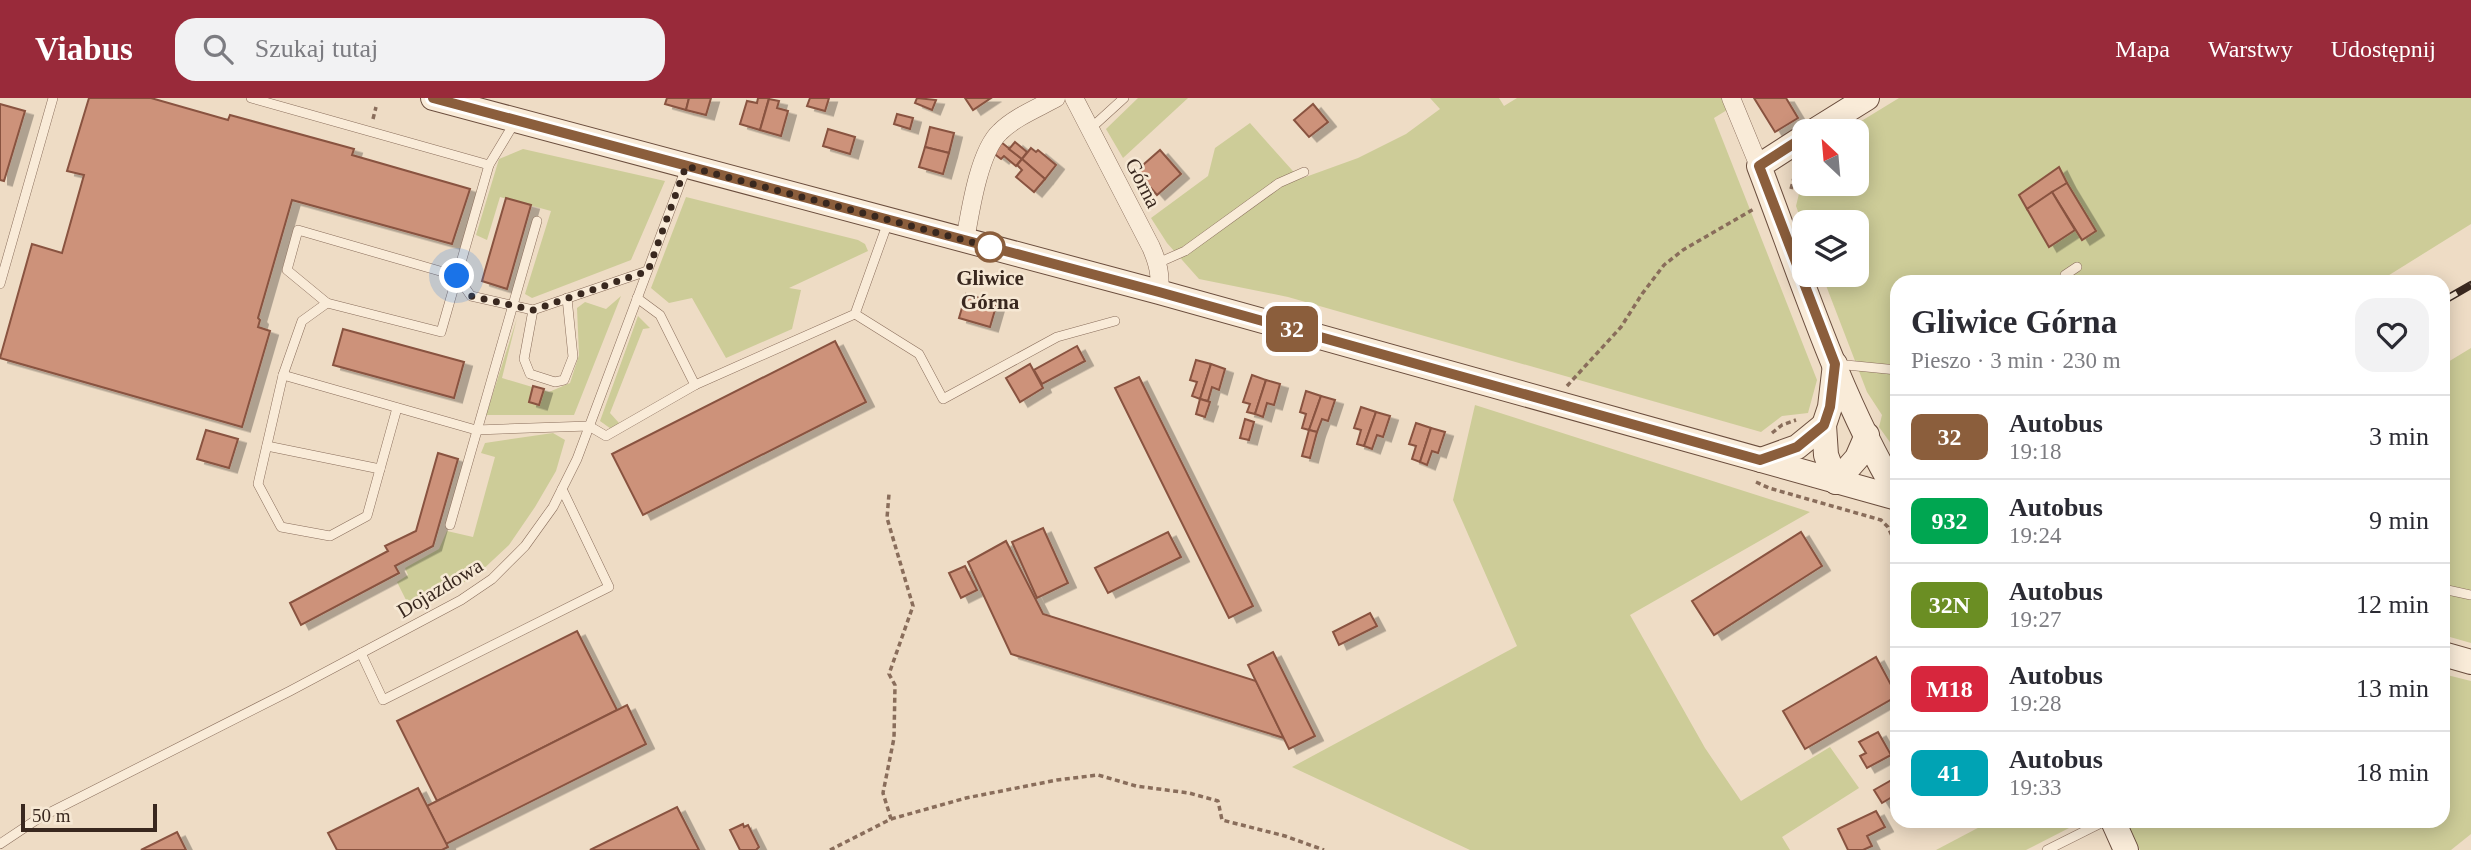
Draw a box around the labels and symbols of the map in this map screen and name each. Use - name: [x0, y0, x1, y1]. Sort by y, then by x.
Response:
- north arrow: [1792, 119, 1869, 196]
- street label: Górna: [1120, 154, 1166, 212]
- marker: Gliwice Górna: [975, 232, 1005, 262]
- your location: [439, 258, 474, 293]
- place label: Gliwice Górna: [956, 266, 1024, 314]
- line badge: 32: [1260, 306, 1324, 352]
- street label: Dojazdowa: [393, 553, 488, 623]
- scale bar: [21, 801, 158, 833]

